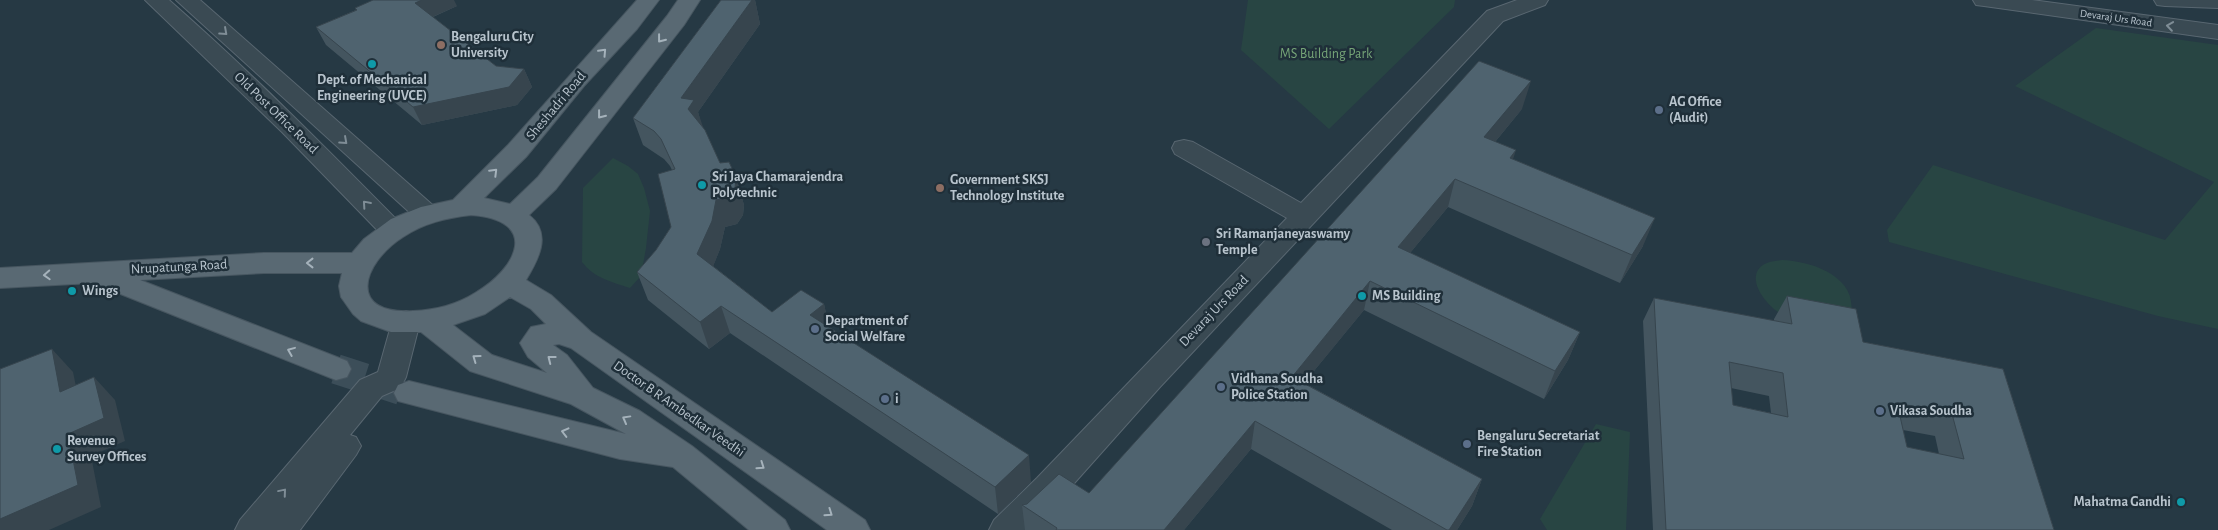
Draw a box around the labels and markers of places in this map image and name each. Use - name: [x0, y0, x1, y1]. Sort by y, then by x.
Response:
- place label: Bengaluru City University: [451, 30, 534, 60]
- marker: Bengaluru City University: [435, 39, 447, 51]
- marker: Dept. of Mechanical Engineering (UVCE): [366, 58, 378, 70]
- place label: Dept. of Mechanical Engineering (UVCE): [317, 73, 427, 103]
- place label: AG Office (Audit): [1669, 95, 1722, 125]
- marker: AG Office (Audit): [1653, 104, 1665, 116]
- place label: Sri Jaya Chamarajendra Polytechnic: [712, 170, 843, 200]
- place label: Government SKSJ Technology Institute: [950, 173, 1065, 203]
- marker: Sri Jaya Chamarajendra Polytechnic: [696, 179, 708, 191]
- marker: Government SKSJ Technology Institute: [934, 182, 946, 194]
- place label: Sri Ramanjaneyaswamy Temple: [1216, 227, 1351, 257]
- marker: Sri Ramanjaneyaswamy Temple: [1200, 236, 1212, 248]
- place label: Wings: [82, 284, 118, 298]
- marker: Wings: [66, 285, 78, 297]
- place label: MS Building: [1372, 289, 1441, 303]
- marker: MS Building: [1356, 290, 1368, 302]
- place label: Department of Social Welfare: [825, 314, 909, 344]
- marker: Department of Social Welfare: [809, 323, 821, 335]
- place label: Vidhana Soudha Police Station: [1231, 372, 1323, 402]
- marker: Vidhana Soudha Police Station: [1215, 381, 1227, 393]
- place label: i: [895, 392, 899, 406]
- marker: i: [879, 393, 891, 405]
- place label: Vikasa Soudha: [1890, 404, 1972, 418]
- marker: Vikasa Soudha: [1874, 405, 1886, 417]
- place label: Bengaluru Secretariat Fire Station: [1477, 429, 1600, 459]
- place label: Revenue Survey Offices: [67, 434, 147, 464]
- marker: Bengaluru Secretariat Fire Station: [1461, 438, 1473, 450]
- marker: Revenue Survey Offices: [51, 443, 63, 455]
- place label: Mahatma Gandhi: [2073, 495, 2171, 509]
- marker: Mahatma Gandhi: [2175, 496, 2187, 508]

